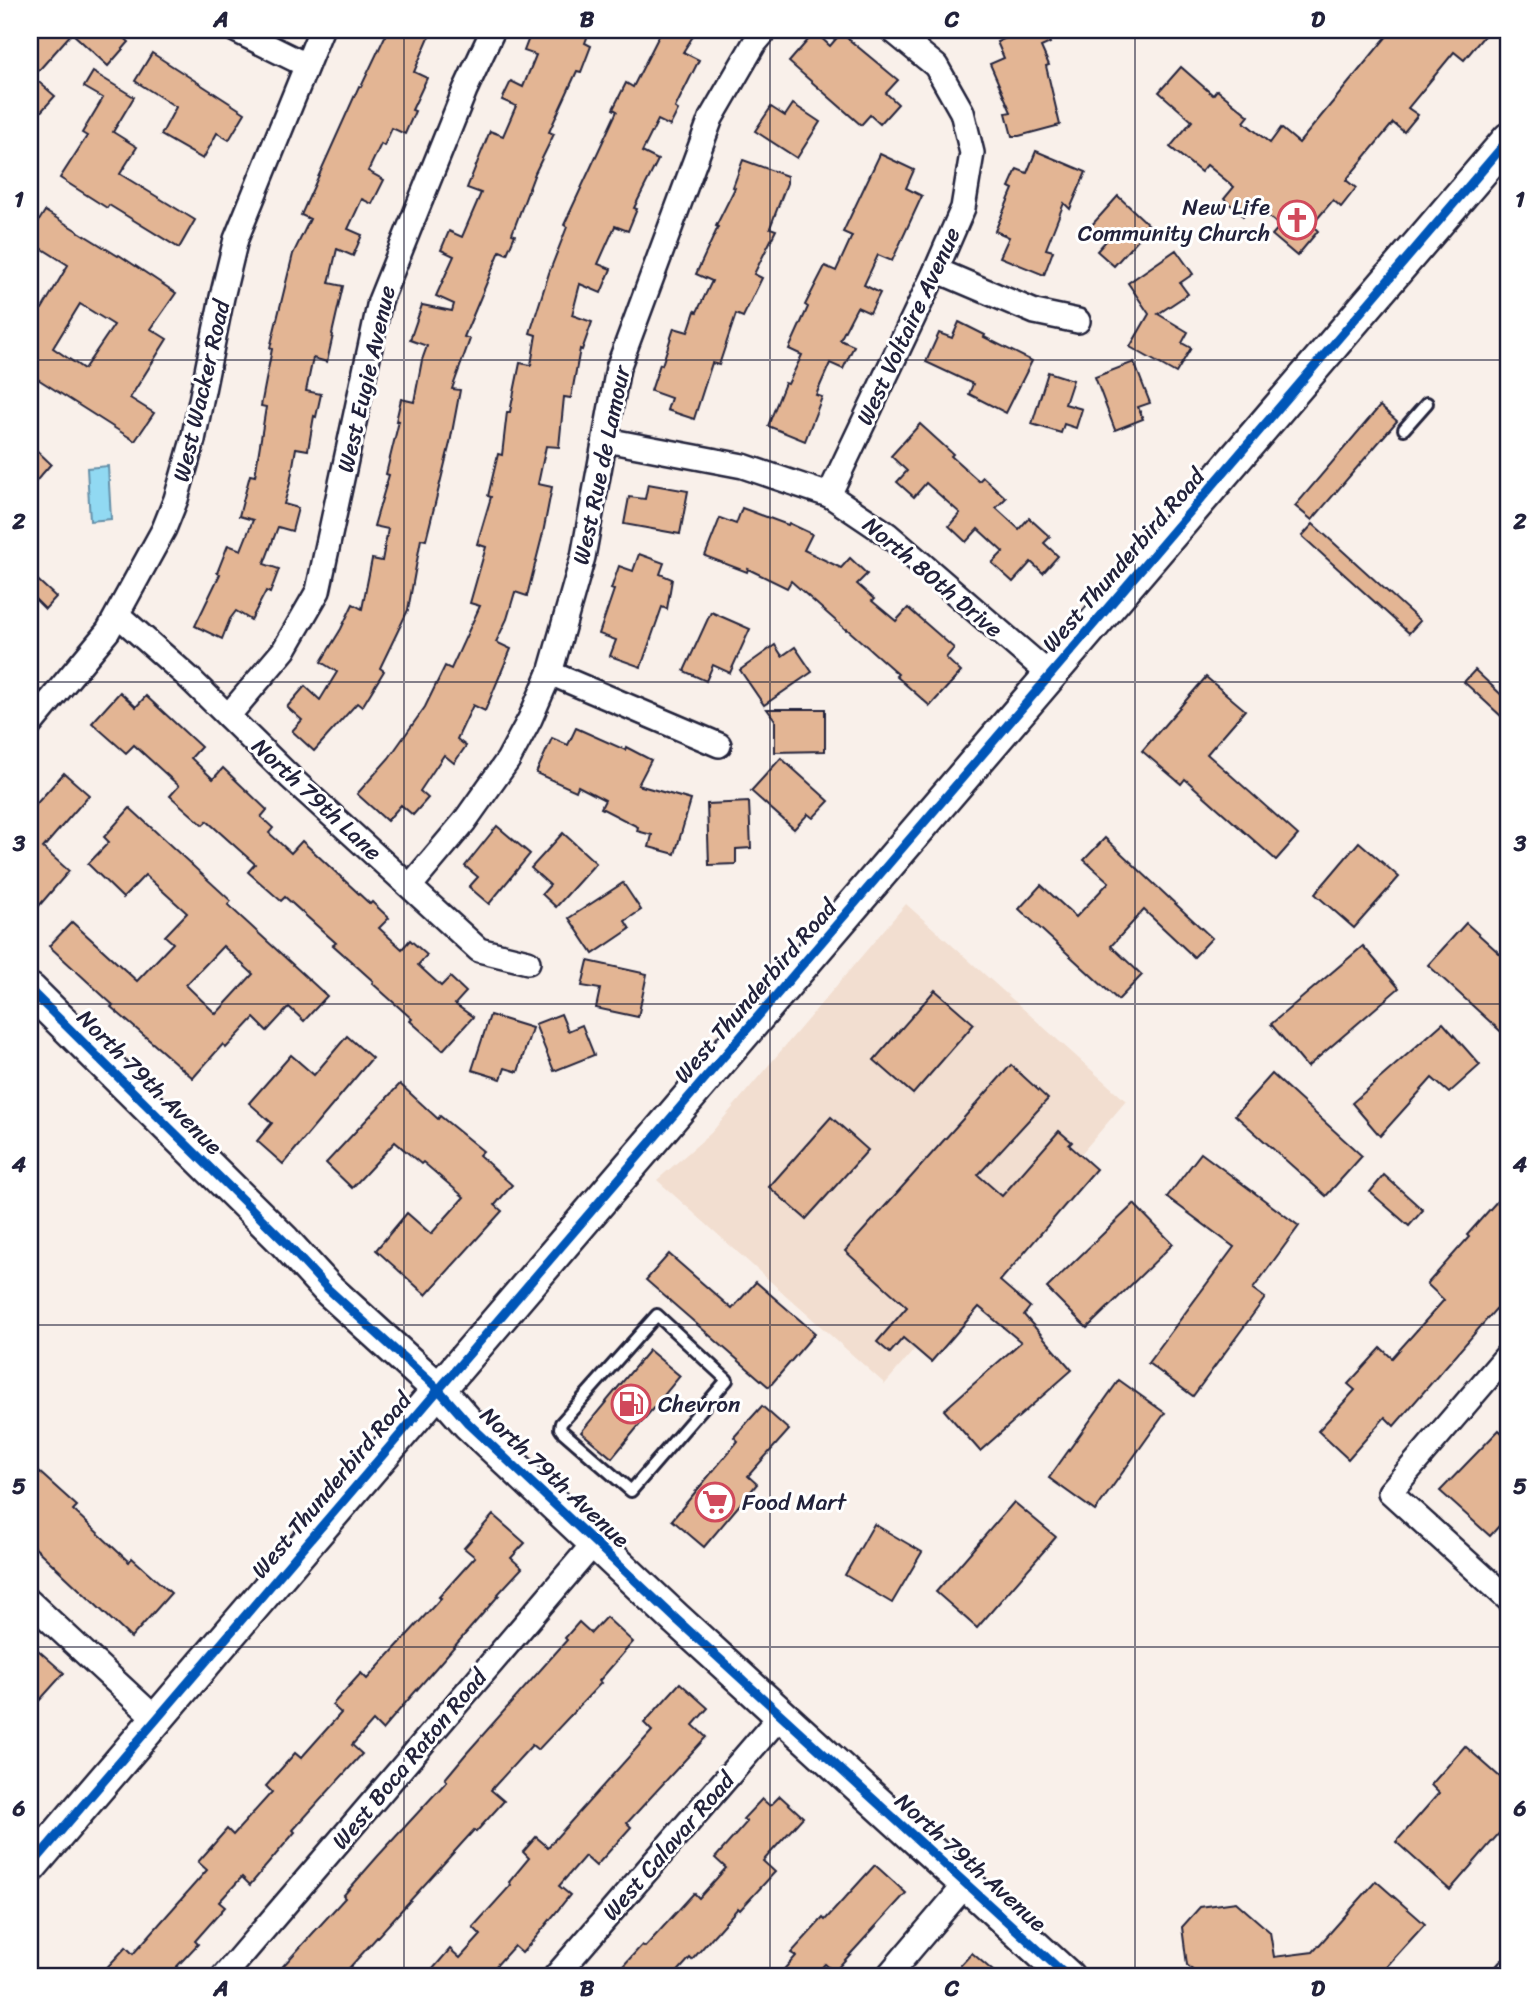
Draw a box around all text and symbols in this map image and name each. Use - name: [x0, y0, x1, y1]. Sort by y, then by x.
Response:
- text: A: [212, 0, 229, 40]
- text: B: [580, 0, 595, 40]
- text: C: [944, 0, 960, 40]
- text: D: [1311, 0, 1326, 40]
- text: 1: [14, 179, 24, 220]
- text: 1: [1515, 179, 1525, 220]
- place label: New Life Community Church: [1078, 187, 1270, 254]
- church icon: New Life Community Church: [1276, 199, 1318, 241]
- street label: West Voltaire Avenue: [845, 220, 972, 432]
- street label: West Eugie Avenue: [325, 281, 408, 477]
- street label: West Wacker Road: [161, 294, 243, 486]
- street label: West Rue de Lamour: [560, 360, 643, 568]
- street label: West Thunderbird Road: [1031, 457, 1217, 662]
- text: 2: [11, 501, 26, 542]
- text: 2: [1512, 501, 1527, 542]
- street label: North 80th Drive: [853, 506, 1013, 649]
- street label: North 79th Lane: [242, 727, 392, 871]
- text: 3: [12, 823, 26, 864]
- text: 3: [1513, 823, 1527, 864]
- street label: West Thunderbird Road: [663, 888, 849, 1093]
- street label: North 79th Avenue: [67, 999, 233, 1165]
- text: 4: [11, 1144, 27, 1185]
- text: 4: [1512, 1144, 1528, 1185]
- street label: West Thunderbird Road: [241, 1381, 423, 1588]
- fuel station icon: Chevron: [610, 1383, 652, 1425]
- place label: Chevron: [658, 1384, 740, 1425]
- street label: North 79th Avenue: [470, 1396, 640, 1558]
- text: 5: [12, 1466, 26, 1507]
- text: 5: [1513, 1466, 1527, 1507]
- supermarket icon: Food Mart: [694, 1481, 736, 1523]
- place label: Food Mart: [742, 1482, 848, 1523]
- street label: West Boca Raton Road: [321, 1658, 499, 1859]
- street label: West Calavar Road: [592, 1761, 746, 1930]
- street label: North 79th Avenue: [885, 1782, 1056, 1942]
- text: 6: [11, 1788, 26, 1829]
- text: 6: [1512, 1788, 1527, 1829]
- text: A: [212, 1968, 229, 2007]
- text: B: [580, 1968, 595, 2007]
- text: C: [944, 1968, 960, 2007]
- text: D: [1311, 1968, 1326, 2007]

